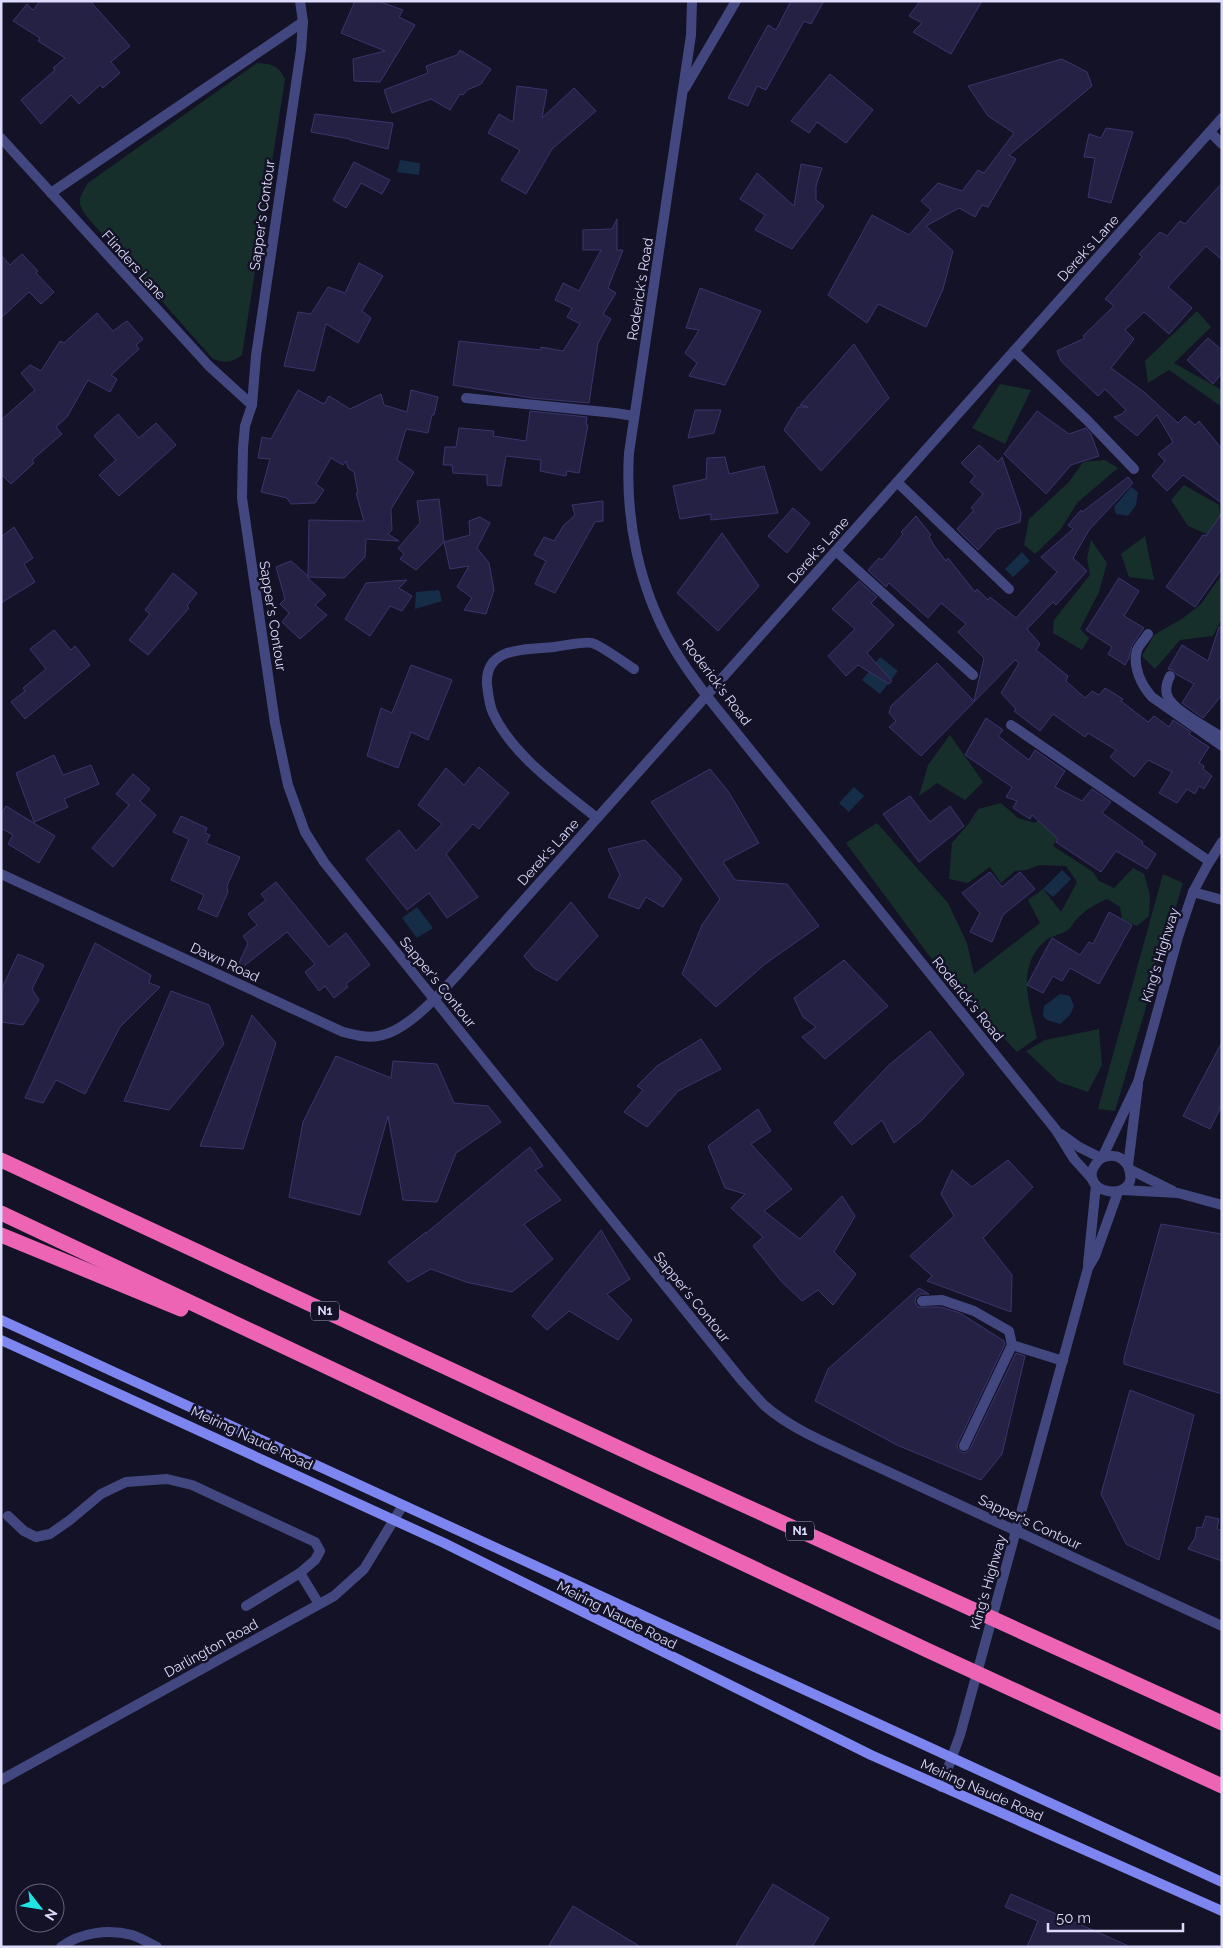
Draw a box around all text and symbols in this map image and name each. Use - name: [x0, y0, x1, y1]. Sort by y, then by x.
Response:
- street label: Sapper's Contour: [246, 159, 278, 271]
- street label: Derek's Lane: [1054, 212, 1122, 284]
- street label: Flinders Lane: [99, 227, 169, 303]
- street label: Roderick's Road: [624, 236, 656, 342]
- street label: Derek's Lane: [784, 514, 852, 586]
- street label: Sapper's Contour: [256, 560, 290, 672]
- street label: Roderick's Road: [679, 636, 755, 728]
- street label: Derek's Lane: [514, 816, 582, 888]
- street label: King's Highway: [1138, 905, 1182, 1004]
- street label: Sapper's Contour: [397, 934, 479, 1030]
- street label: Dawn Road: [188, 939, 262, 985]
- street label: Roderick's Road: [929, 954, 1007, 1044]
- street label: Sapper's Contour: [651, 1249, 733, 1345]
- road number: N1: [311, 1302, 339, 1320]
- street label: Meiring Naude Road: [189, 1403, 315, 1473]
- street label: Sapper's Contour: [976, 1491, 1084, 1553]
- road number: N1: [786, 1522, 814, 1540]
- street label: King's Highway: [967, 1532, 1009, 1631]
- street label: Meiring Naude Road: [554, 1578, 680, 1652]
- street label: Darlington Road: [161, 1616, 261, 1680]
- street label: Meiring Naude Road: [918, 1756, 1046, 1824]
- north arrow: [15, 1883, 65, 1933]
- scale bar: [1048, 1900, 1183, 1932]
- text: N: [42, 1906, 61, 1923]
- text: 50 m: [1056, 1909, 1091, 1927]

